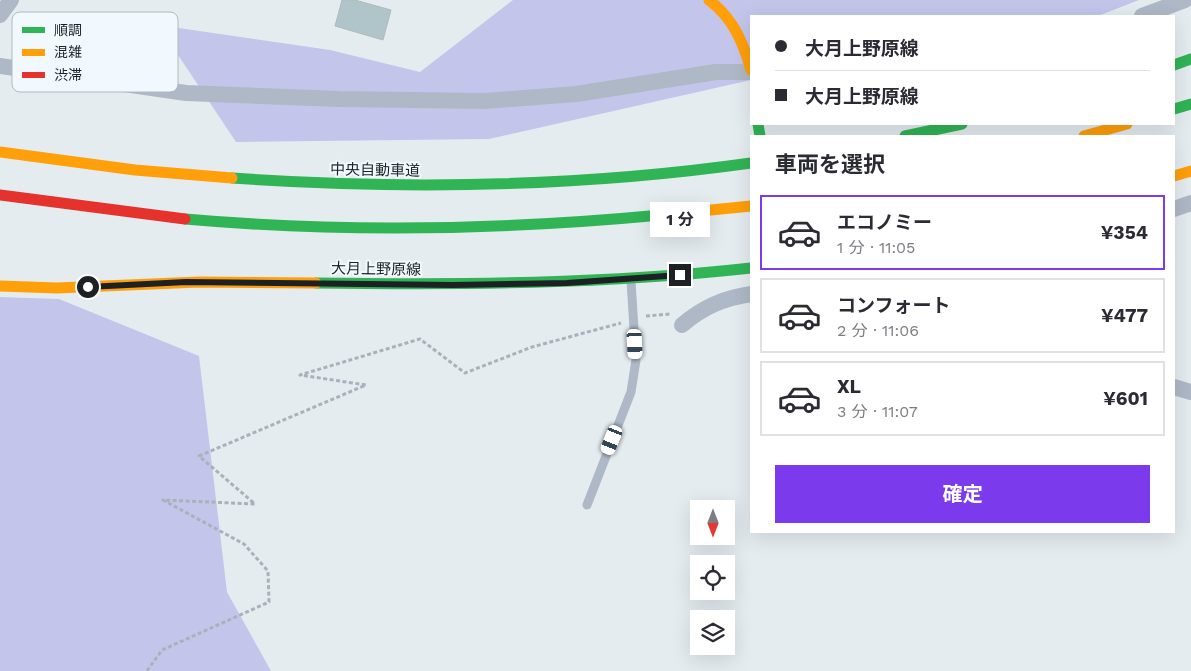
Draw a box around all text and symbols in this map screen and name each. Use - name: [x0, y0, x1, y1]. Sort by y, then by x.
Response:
- legend: [12, 12, 178, 92]
- text: 順調: [54, 22, 82, 38]
- text: 大月上野原線: [805, 37, 919, 60]
- text: 混雑: [54, 44, 82, 60]
- text: 渋滞: [54, 67, 82, 83]
- text: 大月上野原線: [805, 85, 919, 108]
- text: 車両を選択: [775, 152, 885, 177]
- street label: 中央自動車道: [330, 160, 420, 180]
- callout: 1 分: [650, 202, 710, 238]
- text: 1 分: [666, 210, 694, 229]
- icon: car: [777, 210, 822, 255]
- text: エコノミー: [837, 211, 932, 234]
- text: ¥354: [1101, 221, 1148, 244]
- text: 1 分 · 11:05: [837, 238, 915, 257]
- street label: 大月上野原線: [331, 259, 421, 279]
- route end: [669, 264, 691, 286]
- route start: [77, 276, 99, 298]
- icon: car: [777, 293, 822, 338]
- text: コンフォート: [837, 294, 950, 317]
- text: ¥477: [1101, 304, 1148, 327]
- text: 2 分 · 11:06: [837, 321, 919, 340]
- car: [626, 329, 643, 359]
- text: XL: [837, 375, 861, 398]
- icon: car: [777, 376, 822, 421]
- text: ¥601: [1103, 387, 1148, 410]
- text: 3 分 · 11:07: [837, 402, 918, 421]
- car: [599, 423, 624, 457]
- button: 確定: [775, 465, 1150, 523]
- north arrow: [690, 500, 735, 545]
- map controls: [690, 500, 735, 655]
- button: locate: [690, 555, 735, 600]
- button: layers: [690, 610, 735, 655]

